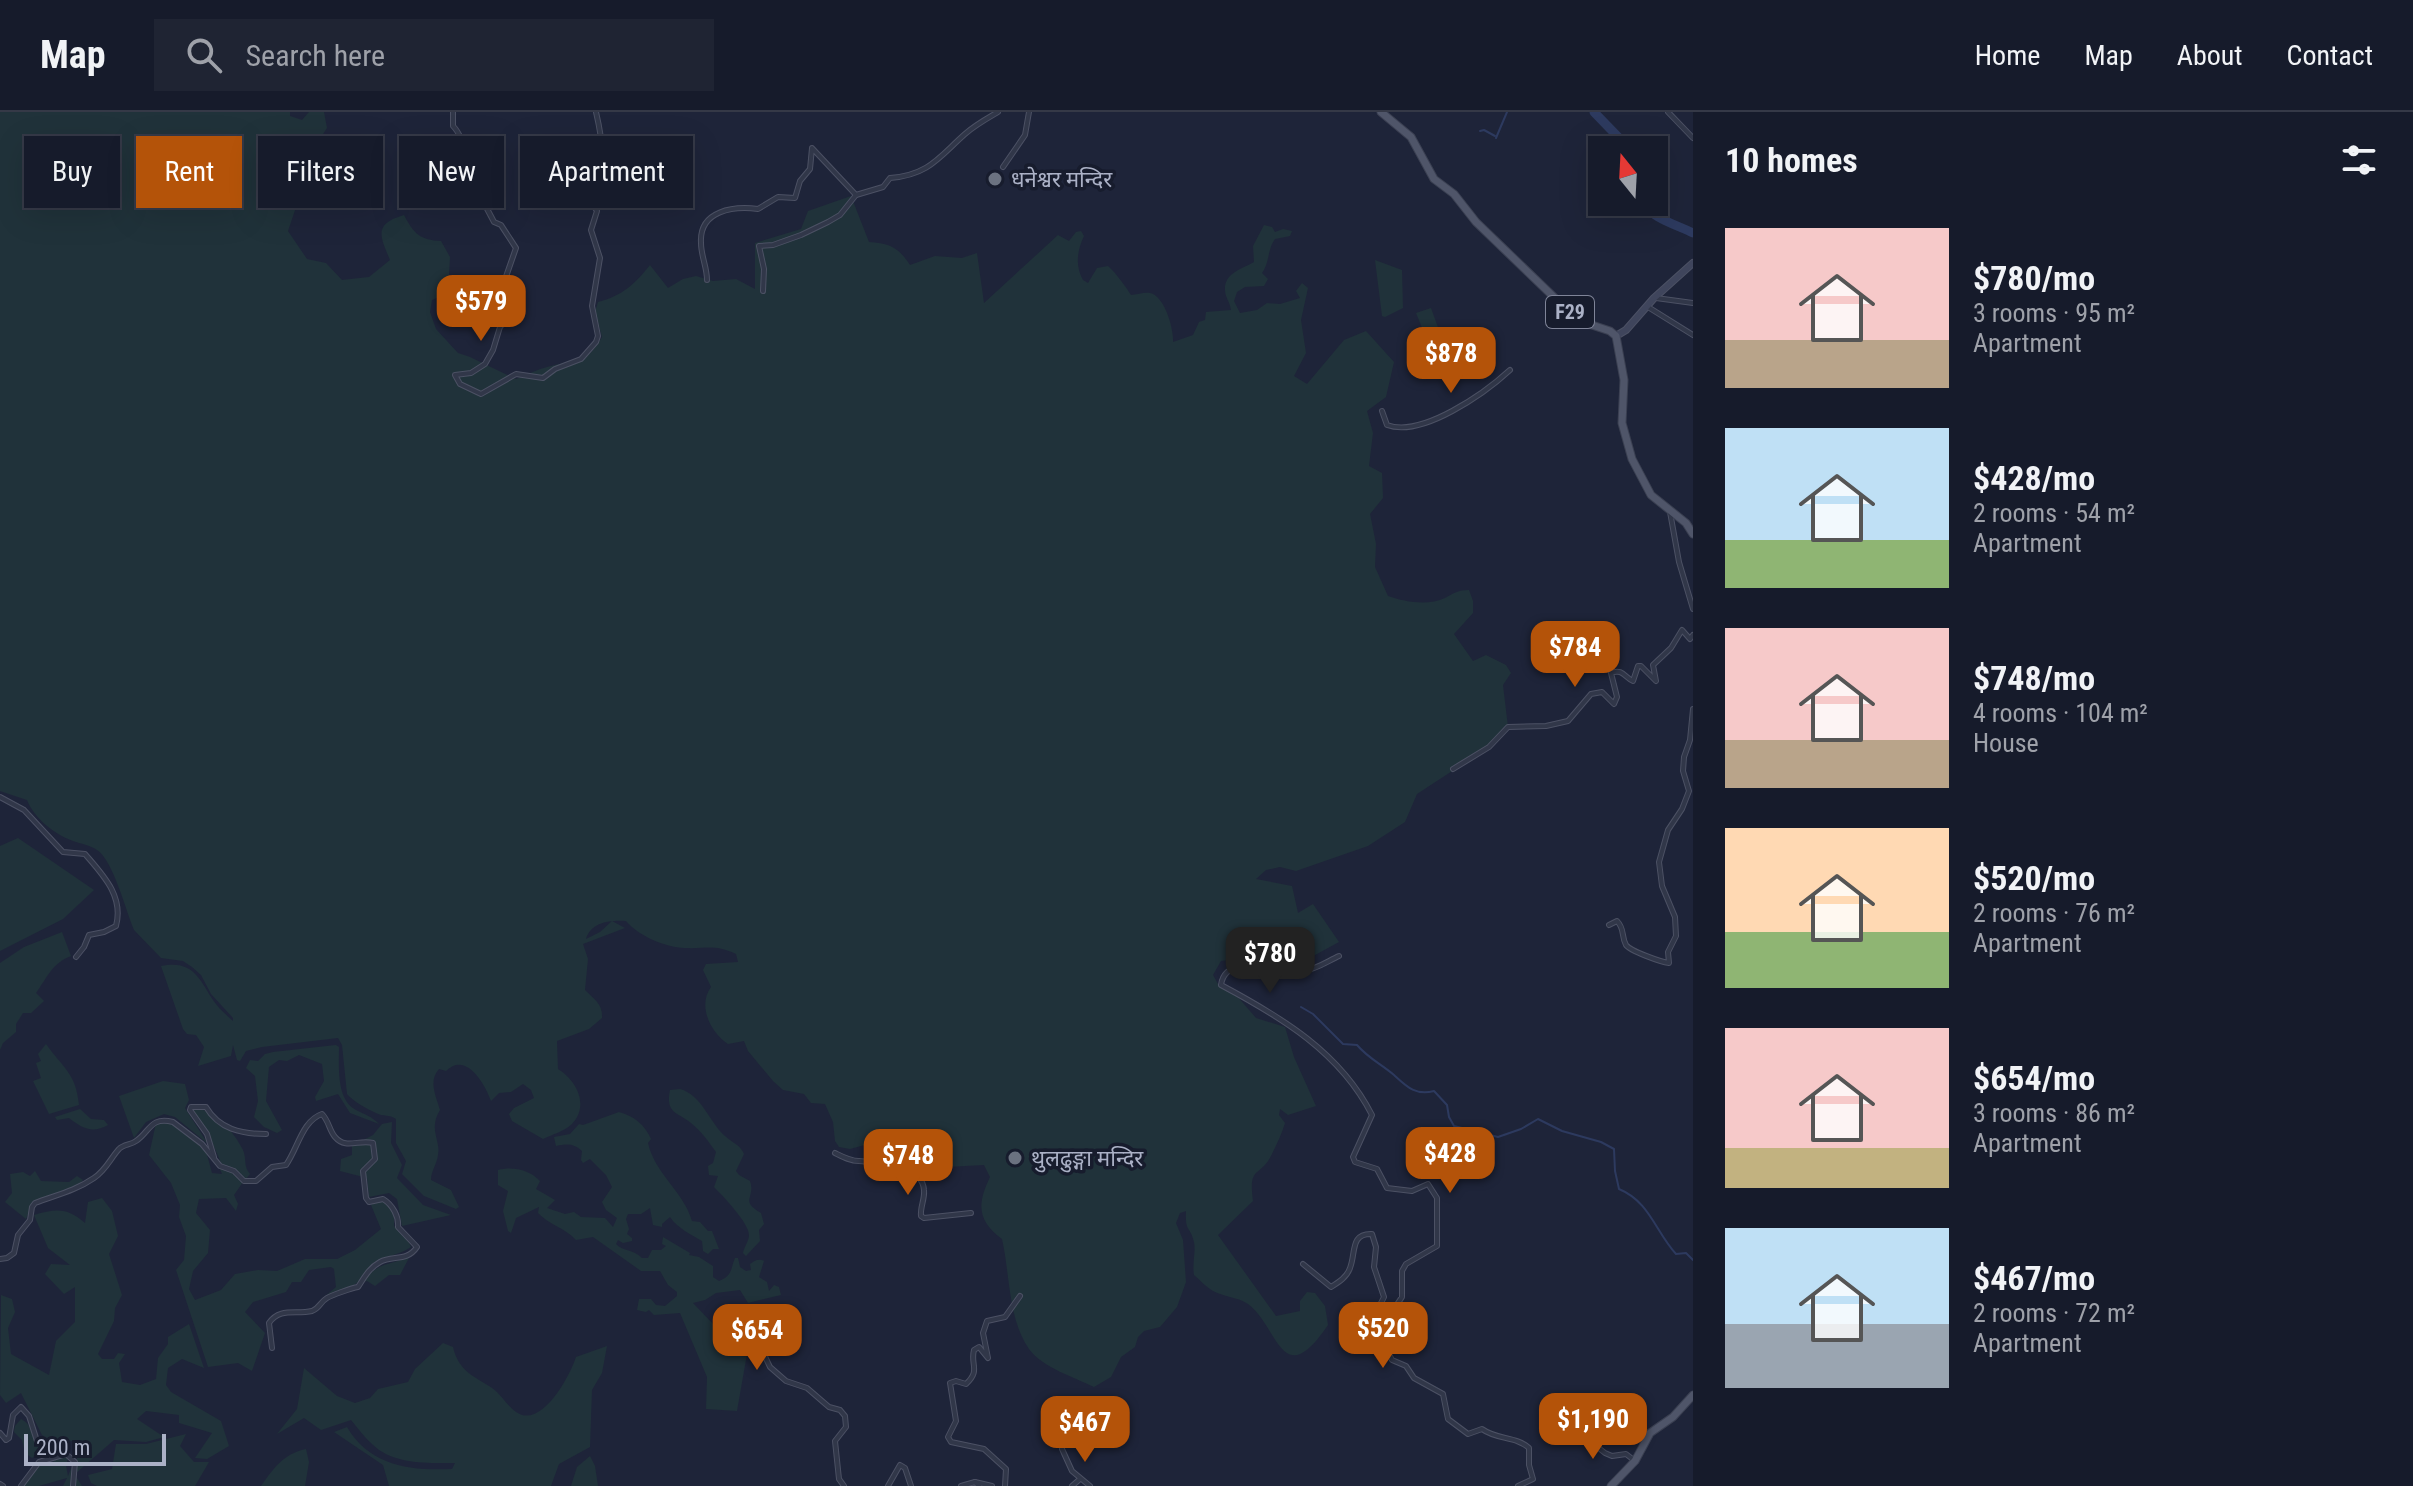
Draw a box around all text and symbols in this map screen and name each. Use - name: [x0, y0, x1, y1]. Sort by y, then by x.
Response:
- search box: [154, 19, 714, 91]
- text: Map: [40, 33, 106, 77]
- icon: search: [182, 33, 226, 77]
- text: Search here: [246, 38, 385, 73]
- text: Home: [1975, 39, 2040, 72]
- text: Map: [2084, 39, 2133, 72]
- text: About: [2177, 39, 2243, 72]
- text: Contact: [2287, 39, 2373, 72]
- chip: Buy: [24, 136, 120, 208]
- chip: Rent: [136, 136, 242, 208]
- chip: Filters: [258, 136, 383, 208]
- chip: New: [399, 136, 504, 208]
- chip: Apartment: [520, 136, 693, 208]
- north arrow: [1588, 136, 1668, 216]
- map controls: [1588, 136, 1668, 216]
- icon: filters: [2337, 138, 2381, 182]
- text: 10 homes: [1725, 140, 1858, 180]
- place label: धनेश्वर मन्दिर: [1011, 166, 1113, 192]
- marker: धनेश्वर मन्दिर: [986, 170, 1004, 188]
- text: $780/mo: [1973, 258, 2095, 298]
- icon: home: [1789, 260, 1885, 356]
- pin: $579: [434, 275, 528, 343]
- text: $579: [455, 286, 507, 316]
- road number: F29: [1546, 296, 1594, 328]
- text: 3 rooms · 95 m²: [1973, 298, 2135, 328]
- pin: $878: [1404, 327, 1498, 395]
- text: Apartment: [1973, 328, 2082, 358]
- text: $878: [1425, 338, 1477, 368]
- text: $428/mo: [1973, 458, 2095, 498]
- icon: home: [1789, 460, 1885, 556]
- text: 2 rooms · 54 m²: [1973, 498, 2135, 528]
- text: Apartment: [1973, 528, 2082, 558]
- pin: $784: [1528, 621, 1622, 689]
- text: $784: [1549, 632, 1601, 662]
- text: $748/mo: [1973, 658, 2095, 698]
- icon: home: [1789, 660, 1885, 756]
- text: 4 rooms · 104 m²: [1973, 698, 2148, 728]
- text: House: [1973, 728, 2039, 758]
- text: $520/mo: [1973, 858, 2095, 898]
- icon: home: [1789, 860, 1885, 956]
- text: 2 rooms · 76 m²: [1973, 898, 2135, 928]
- pin: $780: [1223, 927, 1317, 995]
- text: Apartment: [1973, 928, 2082, 958]
- text: $780: [1244, 938, 1296, 968]
- text: $654/mo: [1973, 1058, 2095, 1098]
- icon: home: [1789, 1060, 1885, 1156]
- text: 3 rooms · 86 m²: [1973, 1098, 2135, 1128]
- pin: $428: [1403, 1127, 1497, 1195]
- text: Apartment: [1973, 1128, 2082, 1158]
- pin: $748: [861, 1129, 955, 1197]
- text: $428: [1424, 1138, 1476, 1168]
- text: $748: [882, 1140, 934, 1170]
- place label: थुलढुङ्गा मन्दिर: [1031, 1146, 1144, 1173]
- marker: थुलढुङ्गा मन्दिर: [1006, 1149, 1024, 1167]
- text: $467/mo: [1973, 1258, 2095, 1298]
- icon: home: [1789, 1260, 1885, 1356]
- text: 2 rooms · 72 m²: [1973, 1298, 2135, 1328]
- pin: $520: [1336, 1302, 1430, 1370]
- pin: $654: [710, 1304, 804, 1372]
- text: $520: [1357, 1313, 1409, 1343]
- text: $654: [731, 1315, 783, 1345]
- text: Apartment: [1973, 1328, 2082, 1358]
- pin: $1,190: [1528, 1393, 1658, 1461]
- pin: $467: [1038, 1396, 1132, 1464]
- text: $1,190: [1557, 1404, 1629, 1434]
- text: $467: [1059, 1407, 1111, 1437]
- scale bar: [24, 1430, 166, 1466]
- text: 200 m: [36, 1435, 90, 1460]

